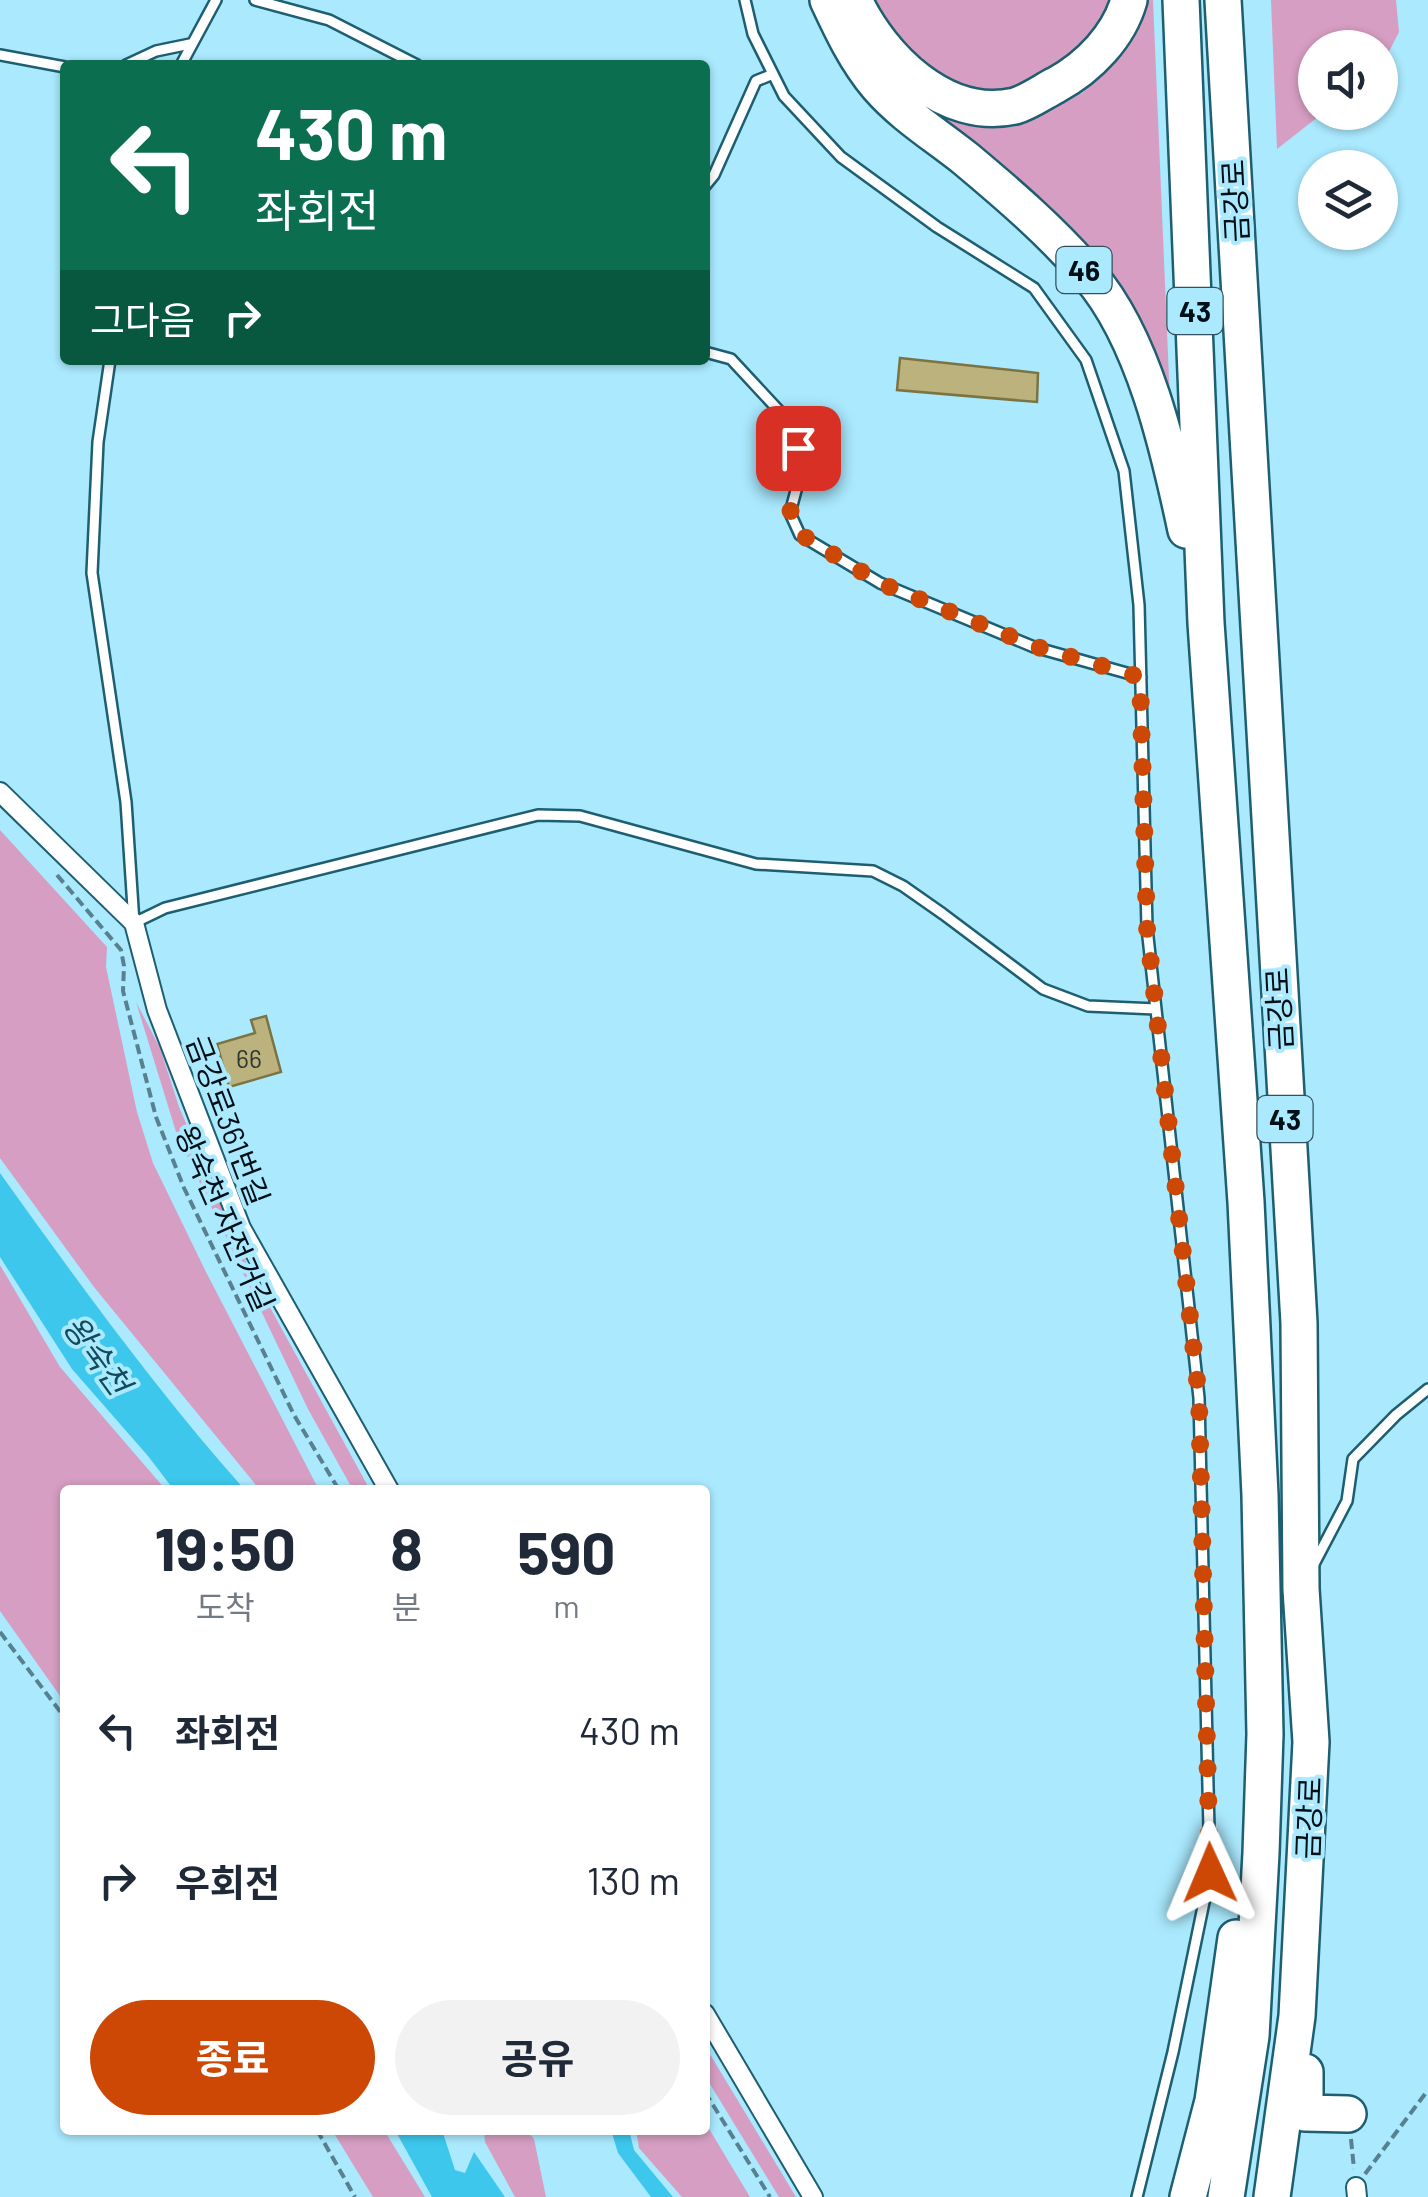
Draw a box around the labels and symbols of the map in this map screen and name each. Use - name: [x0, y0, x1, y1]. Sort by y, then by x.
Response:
- street label: 금강로: [1214, 159, 1254, 243]
- road number: 46: [1056, 247, 1112, 293]
- road number: 43: [1168, 288, 1222, 334]
- pin: [756, 406, 841, 491]
- street label: 금강로: [1258, 967, 1298, 1051]
- street label: 금강로361번길: [180, 1030, 278, 1210]
- house number: 66: [236, 1043, 262, 1073]
- road number: 43: [1258, 1096, 1312, 1142]
- street label: 왕숙천 자전거길: [169, 1120, 283, 1316]
- water label: 왕숙천: [57, 1307, 141, 1404]
- street label: 금강로: [1289, 1776, 1327, 1860]
- position arrow: [1158, 1821, 1262, 1925]

